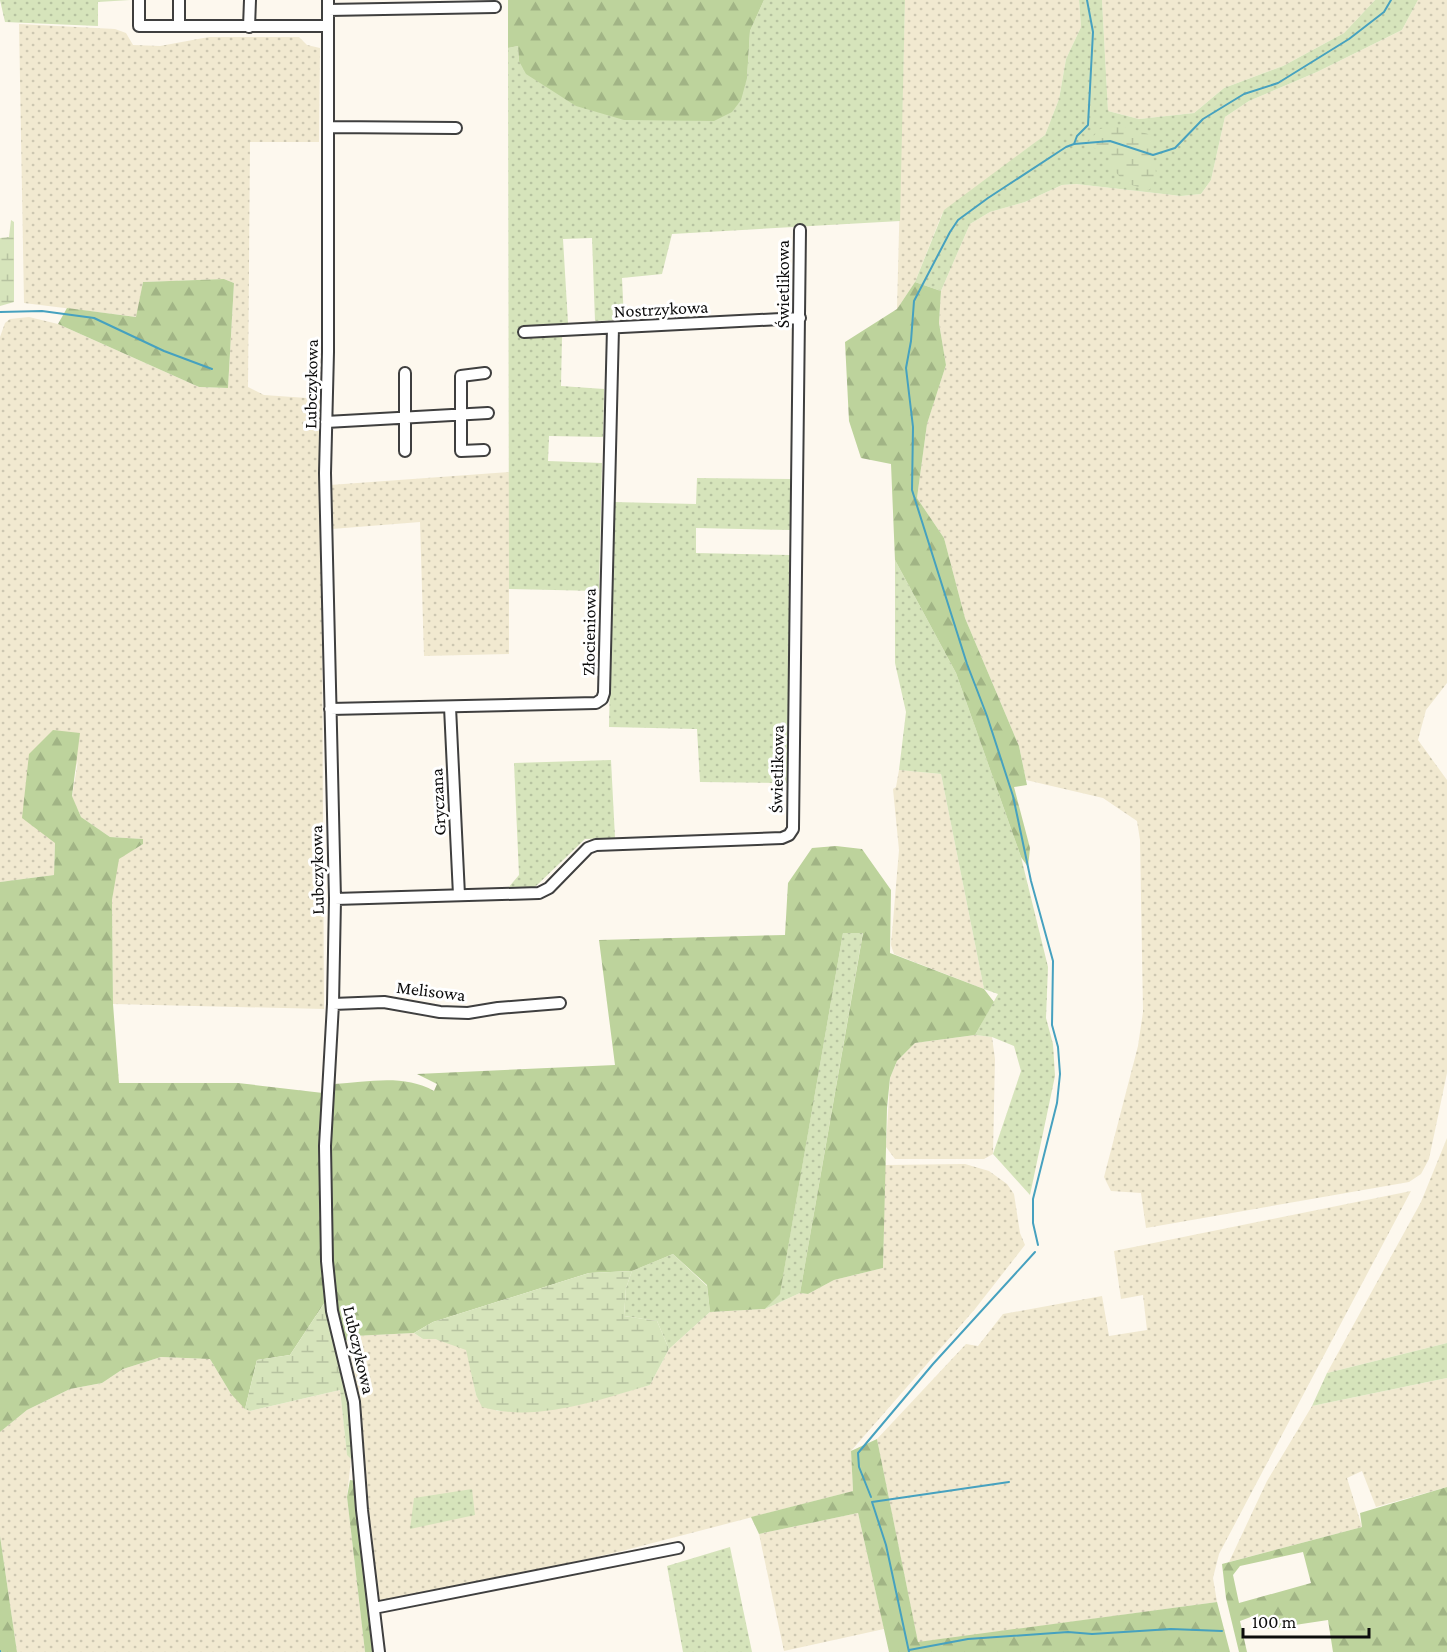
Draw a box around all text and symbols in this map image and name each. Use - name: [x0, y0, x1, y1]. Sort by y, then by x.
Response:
- street label: Świetlikowa: [773, 240, 793, 328]
- street label: Nostrzykowa: [613, 297, 709, 321]
- street label: Lubczykowa: [300, 339, 322, 429]
- street label: Złocieniowa: [578, 588, 600, 676]
- street label: Świetlikowa: [766, 725, 788, 813]
- street label: Gryczana: [426, 768, 450, 836]
- street label: Lubczykowa: [306, 825, 328, 915]
- street label: Melisowa: [395, 977, 467, 1005]
- street label: Lubczykowa: [339, 1304, 379, 1396]
- scale bar: [1243, 1601, 1369, 1639]
- text: 100 m: [1252, 1612, 1297, 1632]

